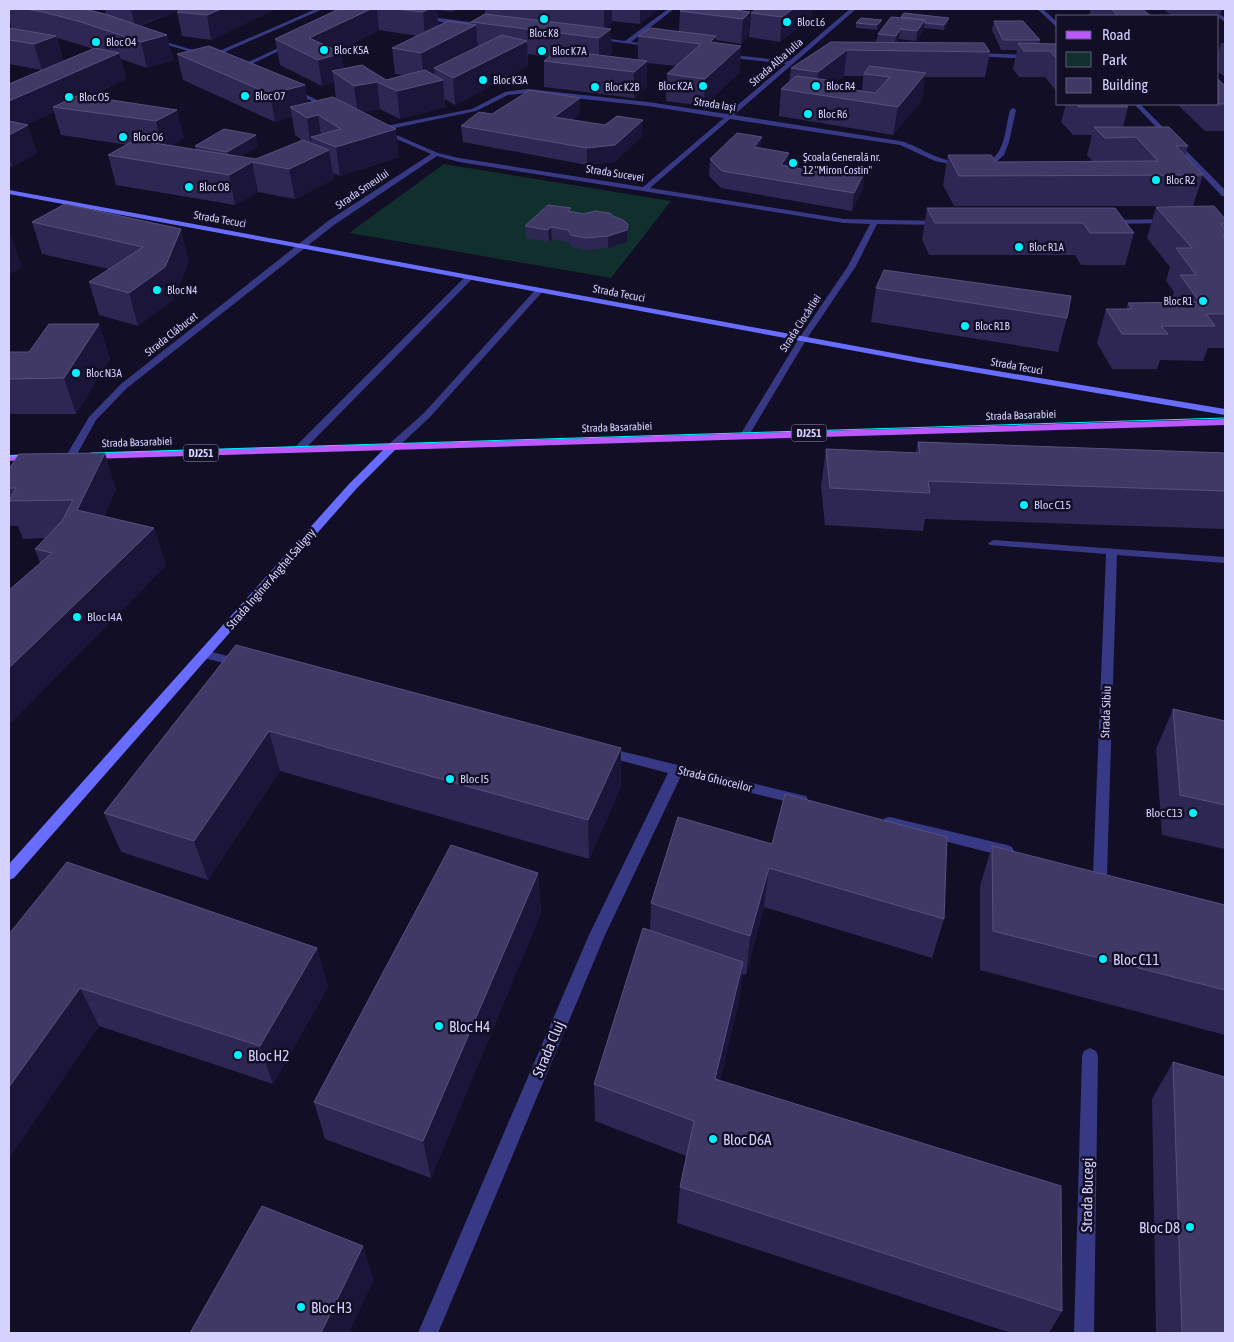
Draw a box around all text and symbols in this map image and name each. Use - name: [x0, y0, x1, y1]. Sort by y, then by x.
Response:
- marker: Bloc K8: [538, 13, 550, 25]
- legend: [1056, 15, 1219, 105]
- marker: Bloc L6: [781, 16, 793, 28]
- place label: Bloc L6: [797, 16, 825, 28]
- text: Road: [1102, 26, 1131, 43]
- place label: Bloc K8: [529, 27, 559, 39]
- marker: Bloc O4: [90, 36, 102, 48]
- place label: Bloc O4: [106, 36, 136, 48]
- street label: Strada Alba Iulia: [747, 36, 805, 88]
- marker: Bloc K5A: [318, 44, 330, 56]
- place label: Bloc K5A: [334, 44, 369, 56]
- marker: Bloc K7A: [536, 45, 548, 57]
- place label: Bloc K7A: [552, 45, 587, 57]
- text: Park: [1102, 51, 1127, 68]
- marker: Bloc K3A: [477, 74, 489, 86]
- place label: Bloc K3A: [493, 74, 528, 86]
- text: Building: [1102, 76, 1148, 93]
- place label: Bloc K2A: [658, 80, 694, 92]
- marker: Bloc K2A: [697, 80, 709, 92]
- marker: Bloc R4: [810, 80, 822, 92]
- place label: Bloc R4: [826, 80, 855, 92]
- marker: Bloc K2B: [589, 81, 601, 93]
- place label: Bloc K2B: [605, 81, 640, 93]
- marker: Bloc O7: [239, 90, 251, 102]
- place label: Bloc O7: [255, 90, 285, 102]
- marker: Bloc O5: [63, 91, 75, 103]
- place label: Bloc O5: [79, 91, 109, 103]
- street label: Strada Iași: [693, 95, 737, 113]
- marker: Bloc R6: [802, 108, 814, 120]
- place label: Bloc R6: [818, 108, 847, 120]
- marker: Bloc O6: [117, 131, 129, 143]
- place label: Bloc O6: [133, 131, 163, 143]
- place label: Școala Generală nr. 12 "Miron Costin": [803, 151, 880, 176]
- marker: Școala Generală nr. 12 "Miron Costin": [787, 157, 799, 169]
- street label: Strada Sucevei: [585, 162, 645, 184]
- street label: Strada Smeului: [333, 167, 391, 211]
- marker: Bloc R2: [1150, 174, 1162, 186]
- place label: Bloc R2: [1166, 174, 1195, 186]
- marker: Bloc O8: [183, 181, 195, 193]
- place label: Bloc O8: [199, 181, 229, 193]
- street label: Strada Tecuci: [193, 209, 247, 229]
- marker: Bloc R1A: [1013, 241, 1025, 253]
- place label: Bloc R1A: [1029, 241, 1064, 253]
- street label: Strada Tecuci: [592, 282, 646, 304]
- marker: Bloc N4: [151, 284, 163, 296]
- place label: Bloc N4: [167, 284, 197, 296]
- street label: Strada Ciocârliei: [777, 292, 823, 354]
- place label: Bloc R1: [1164, 295, 1193, 307]
- marker: Bloc R1: [1197, 295, 1209, 307]
- street label: Strada Clăbucet: [142, 310, 200, 358]
- marker: Bloc R1B: [959, 320, 971, 332]
- place label: Bloc R1B: [975, 320, 1010, 332]
- street label: Strada Tecuci: [990, 356, 1044, 376]
- marker: Bloc N3A: [70, 367, 82, 379]
- place label: Bloc N3A: [86, 367, 122, 379]
- street label: Strada Basarabiei: [986, 408, 1056, 422]
- street label: Strada Basarabiei: [582, 420, 652, 434]
- road number: DJ251: [792, 424, 826, 442]
- street label: Strada Basarabiei: [102, 435, 172, 449]
- road number: DJ251: [184, 444, 218, 462]
- place label: Bloc C15: [1034, 498, 1071, 512]
- marker: Bloc C15: [1018, 499, 1030, 511]
- street label: Strada Inginer Anghel Saligny: [223, 526, 319, 632]
- place label: Bloc I4A: [87, 610, 122, 624]
- marker: Bloc I4A: [71, 611, 83, 623]
- street label: Strada Sibiu: [1098, 685, 1114, 738]
- street label: Strada Ghioceilor: [677, 763, 754, 795]
- place label: Bloc I5: [460, 772, 489, 786]
- marker: Bloc I5: [444, 773, 456, 785]
- place label: Bloc C13: [1146, 806, 1183, 820]
- marker: Bloc C13: [1187, 807, 1199, 819]
- place label: Bloc C11: [1113, 951, 1159, 968]
- marker: Bloc C11: [1097, 953, 1109, 965]
- place label: Bloc H4: [449, 1018, 490, 1035]
- street label: Strada Cluj: [529, 1018, 567, 1080]
- marker: Bloc H4: [433, 1020, 445, 1032]
- place label: Bloc H2: [248, 1047, 289, 1064]
- marker: Bloc H2: [232, 1049, 244, 1061]
- place label: Bloc D6A: [723, 1131, 772, 1148]
- marker: Bloc D6A: [707, 1133, 719, 1145]
- street label: Strada Bucegi: [1078, 1158, 1096, 1232]
- place label: Bloc D8: [1139, 1219, 1180, 1236]
- marker: Bloc D8: [1184, 1221, 1196, 1233]
- place label: Bloc H3: [311, 1299, 352, 1316]
- marker: Bloc H3: [295, 1301, 307, 1313]

